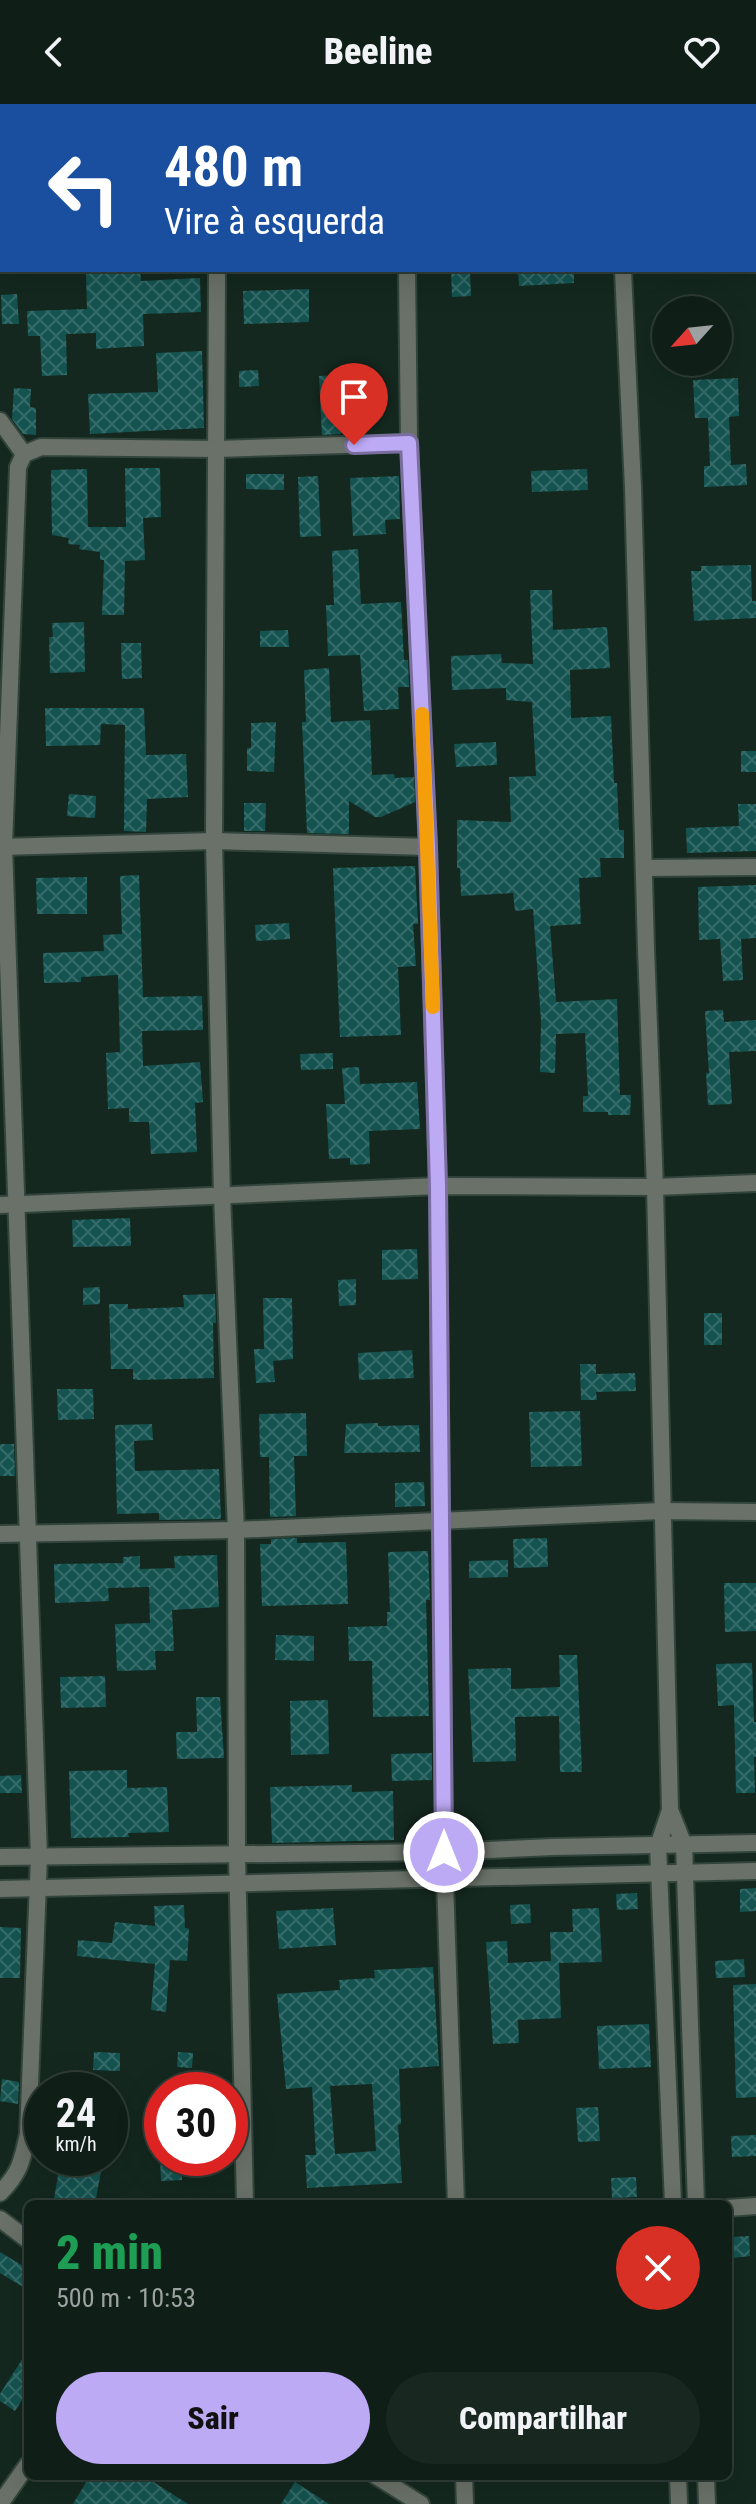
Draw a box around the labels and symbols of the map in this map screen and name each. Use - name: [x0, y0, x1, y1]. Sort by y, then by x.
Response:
- north arrow: [652, 296, 732, 376]
- pin: [320, 363, 388, 445]
- position arrow: [402, 1810, 486, 1894]
- speed limit sign: 30: [144, 2072, 248, 2176]

